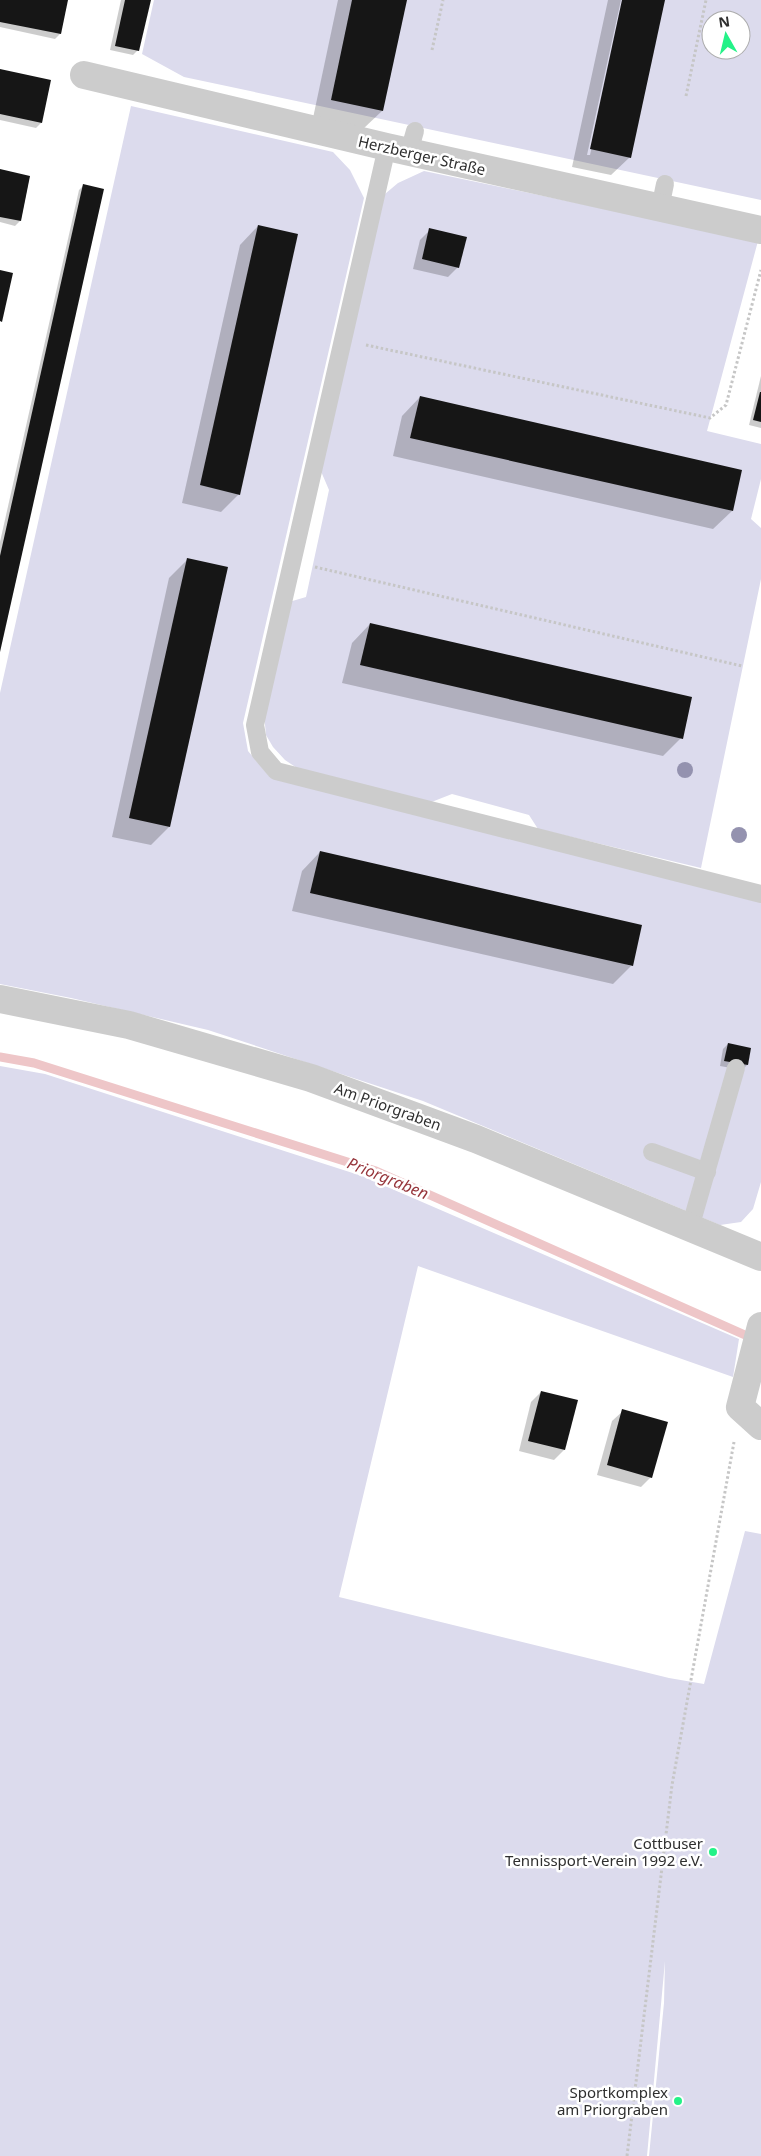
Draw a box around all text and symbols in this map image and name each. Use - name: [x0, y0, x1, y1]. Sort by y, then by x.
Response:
- north arrow: [701, 10, 751, 60]
- text: N: [717, 11, 731, 32]
- street label: Herzberger Straße: [356, 131, 488, 179]
- street label: Am Priorgraben: [332, 1077, 444, 1135]
- water label: Priorgraben: [344, 1152, 432, 1204]
- place label: Cottbuser Tennissport-Verein 1992 e.V.: [505, 1833, 703, 1870]
- marker: Cottbuser Tennissport-Verein 1992 e.V.: [707, 1846, 719, 1858]
- place label: Sportkomplex am Priorgraben: [557, 2082, 668, 2119]
- marker: Sportkomplex am Priorgraben: [672, 2095, 684, 2107]

